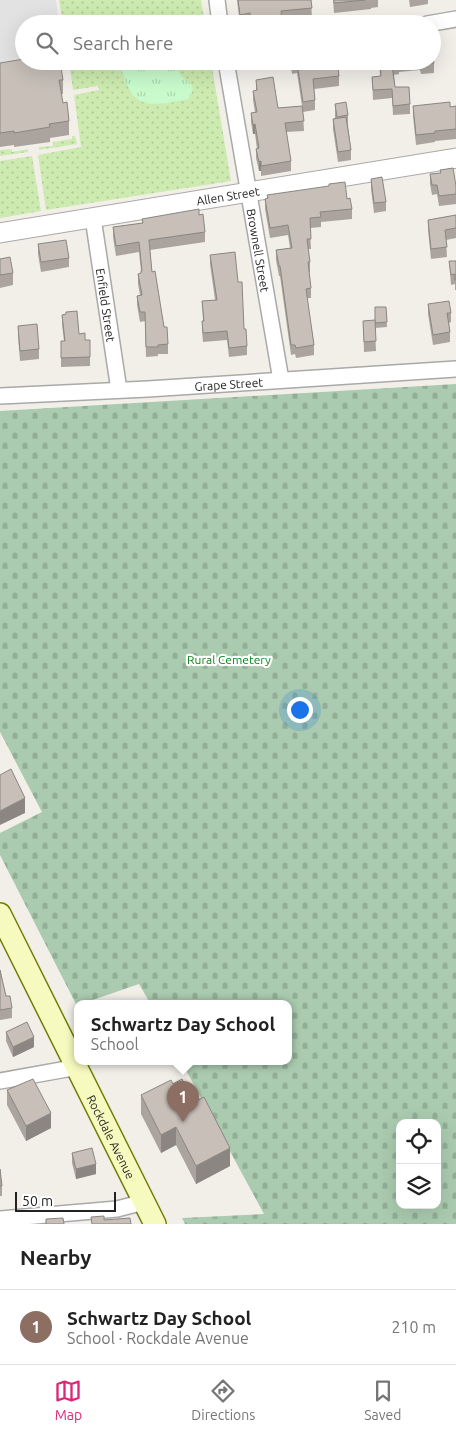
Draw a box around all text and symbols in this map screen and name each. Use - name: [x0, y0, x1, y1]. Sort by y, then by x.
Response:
- search box: [15, 15, 441, 70]
- icon: search: [33, 29, 61, 57]
- text: Search here: [73, 32, 173, 54]
- street label: Allen Street: [195, 184, 261, 207]
- street label: Brownell Street: [245, 207, 272, 293]
- street label: Enfield Street: [94, 267, 118, 343]
- street label: Grape Street: [194, 375, 264, 392]
- park label: Rural Cemetery: [187, 653, 271, 666]
- your location: [287, 697, 313, 723]
- popup: [74, 1000, 292, 1065]
- text: Schwartz Day School: [91, 1013, 275, 1035]
- text: School: [91, 1035, 139, 1053]
- pin: 1: [167, 1081, 199, 1122]
- street label: Rockdale Avenue: [85, 1093, 138, 1181]
- map controls: [396, 1119, 441, 1209]
- button: locate: [396, 1119, 441, 1164]
- button: layers: [396, 1164, 441, 1209]
- scale bar: [15, 1189, 116, 1212]
- text: 50 m: [22, 1193, 53, 1209]
- text: Nearby: [20, 1245, 91, 1269]
- text: Schwartz Day School: [67, 1307, 251, 1329]
- text: 1: [31, 1318, 41, 1336]
- text: 210 m: [391, 1318, 436, 1336]
- text: School · Rockdale Avenue: [67, 1329, 249, 1347]
- tab: Map: [54, 1377, 82, 1423]
- tab: Directions: [191, 1377, 255, 1423]
- tab: Saved: [364, 1377, 402, 1423]

